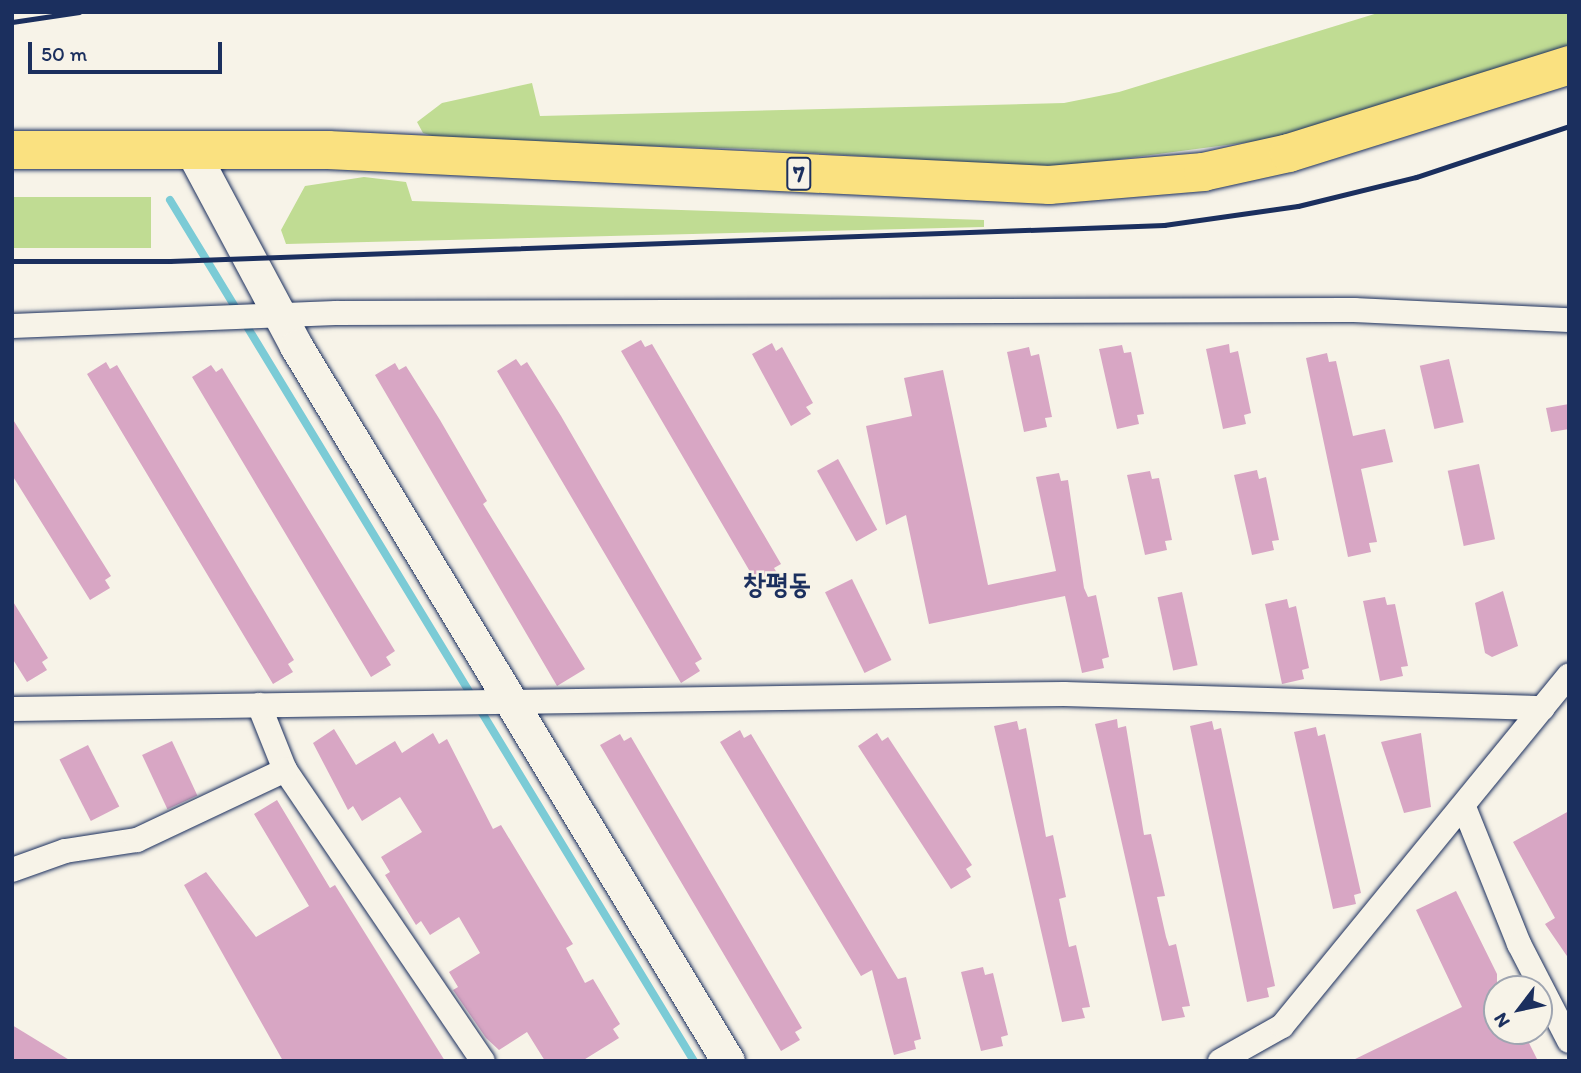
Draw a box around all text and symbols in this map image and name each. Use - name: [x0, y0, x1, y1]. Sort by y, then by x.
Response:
- scale bar: [32, 28, 226, 72]
- text: 50 m: [41, 41, 87, 66]
- road number: 7: [785, 154, 813, 194]
- district label: 창평동: [743, 566, 811, 600]
- north arrow: [1483, 975, 1553, 1045]
- text: N: [1488, 1009, 1515, 1032]

